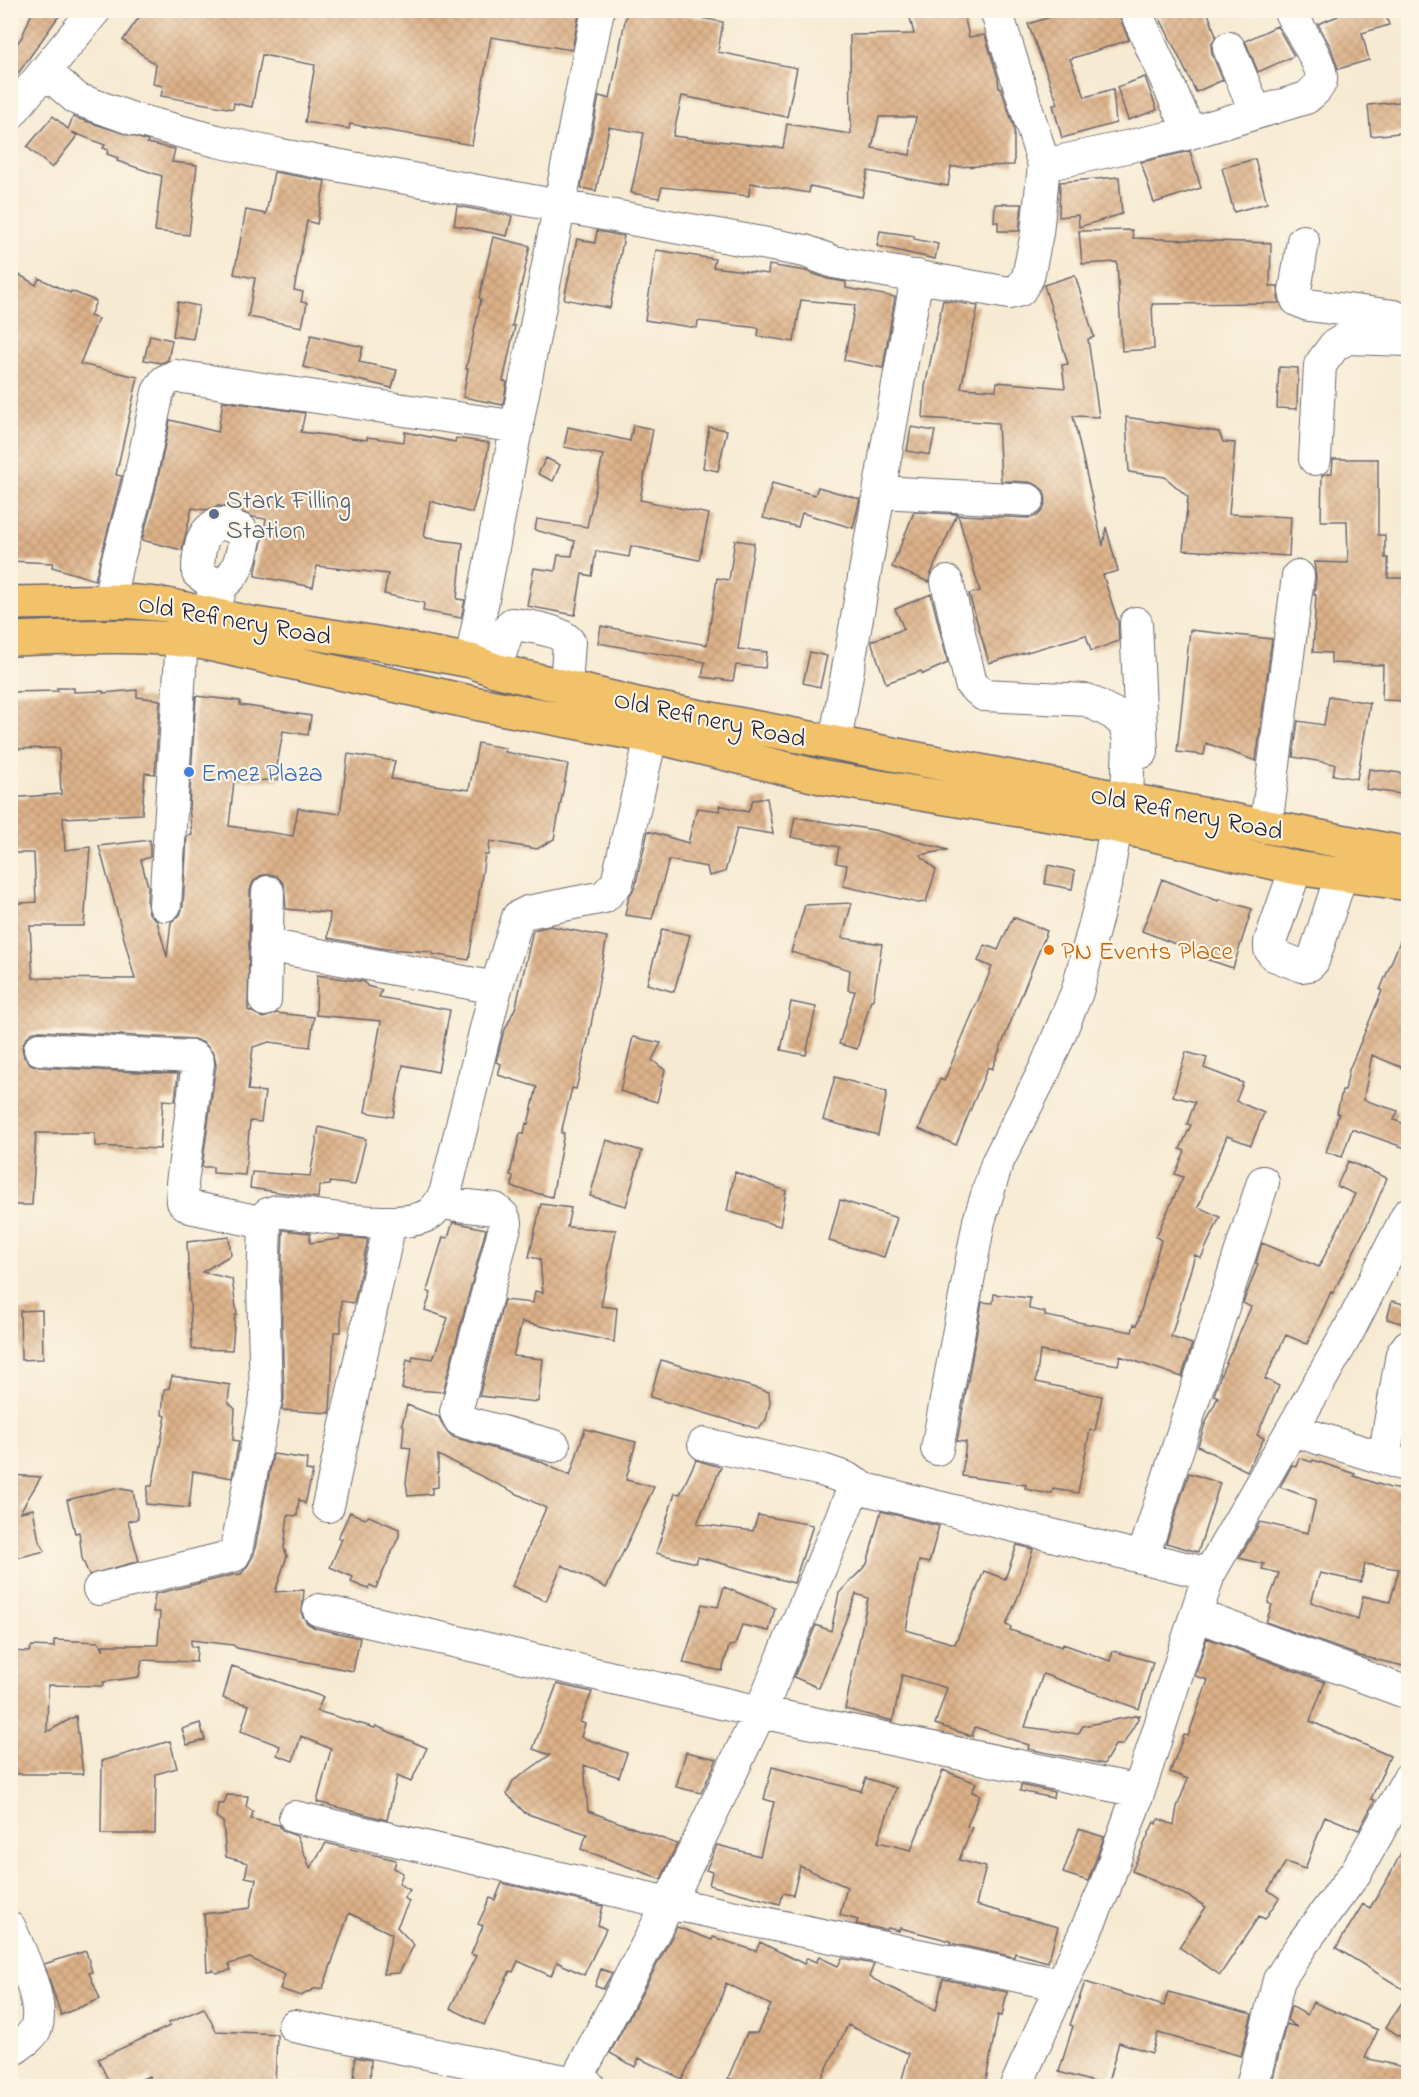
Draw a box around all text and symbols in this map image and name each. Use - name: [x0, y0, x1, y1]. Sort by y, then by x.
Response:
- place label: Stark Filling Station: [226, 483, 351, 551]
- marker: Stark Filling Station: [207, 507, 221, 521]
- street label: Old Refinery Road: [135, 586, 334, 658]
- street label: Old Refinery Road: [610, 682, 809, 760]
- place label: Emez Plaza: [201, 756, 323, 794]
- marker: Emez Plaza: [182, 765, 196, 779]
- street label: Old Refinery Road: [1087, 778, 1286, 852]
- place label: PN Events Place: [1061, 934, 1233, 972]
- marker: PN Events Place: [1042, 943, 1056, 957]

